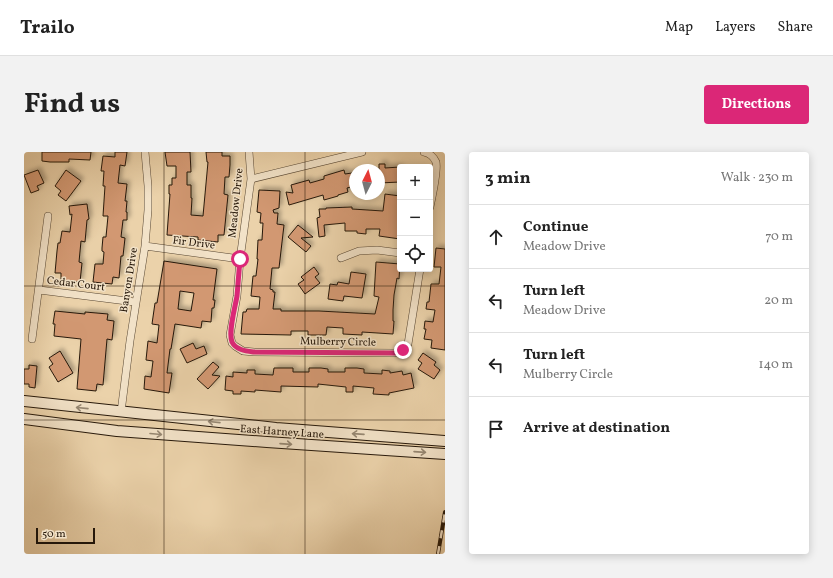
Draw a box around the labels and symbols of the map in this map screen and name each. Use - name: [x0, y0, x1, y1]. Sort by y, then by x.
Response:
- north arrow: [349, 164, 385, 200]
- street label: Meadow Drive: [225, 168, 248, 239]
- street label: Fir Drive: [172, 233, 216, 254]
- street label: Banyon Drive: [117, 247, 142, 314]
- route start: [231, 250, 249, 268]
- street label: Cedar Court: [46, 273, 106, 296]
- street label: Mulberry Circle: [300, 334, 376, 351]
- route end: [394, 341, 412, 359]
- one-way arrow: [76, 404, 89, 412]
- one-way arrow: [208, 418, 221, 425]
- street label: East Harney Lane: [239, 422, 324, 443]
- one-way arrow: [149, 430, 162, 437]
- one-way arrow: [352, 431, 365, 438]
- one-way arrow: [279, 440, 292, 447]
- one-way arrow: [413, 449, 426, 456]
- scale bar: [36, 526, 95, 545]

